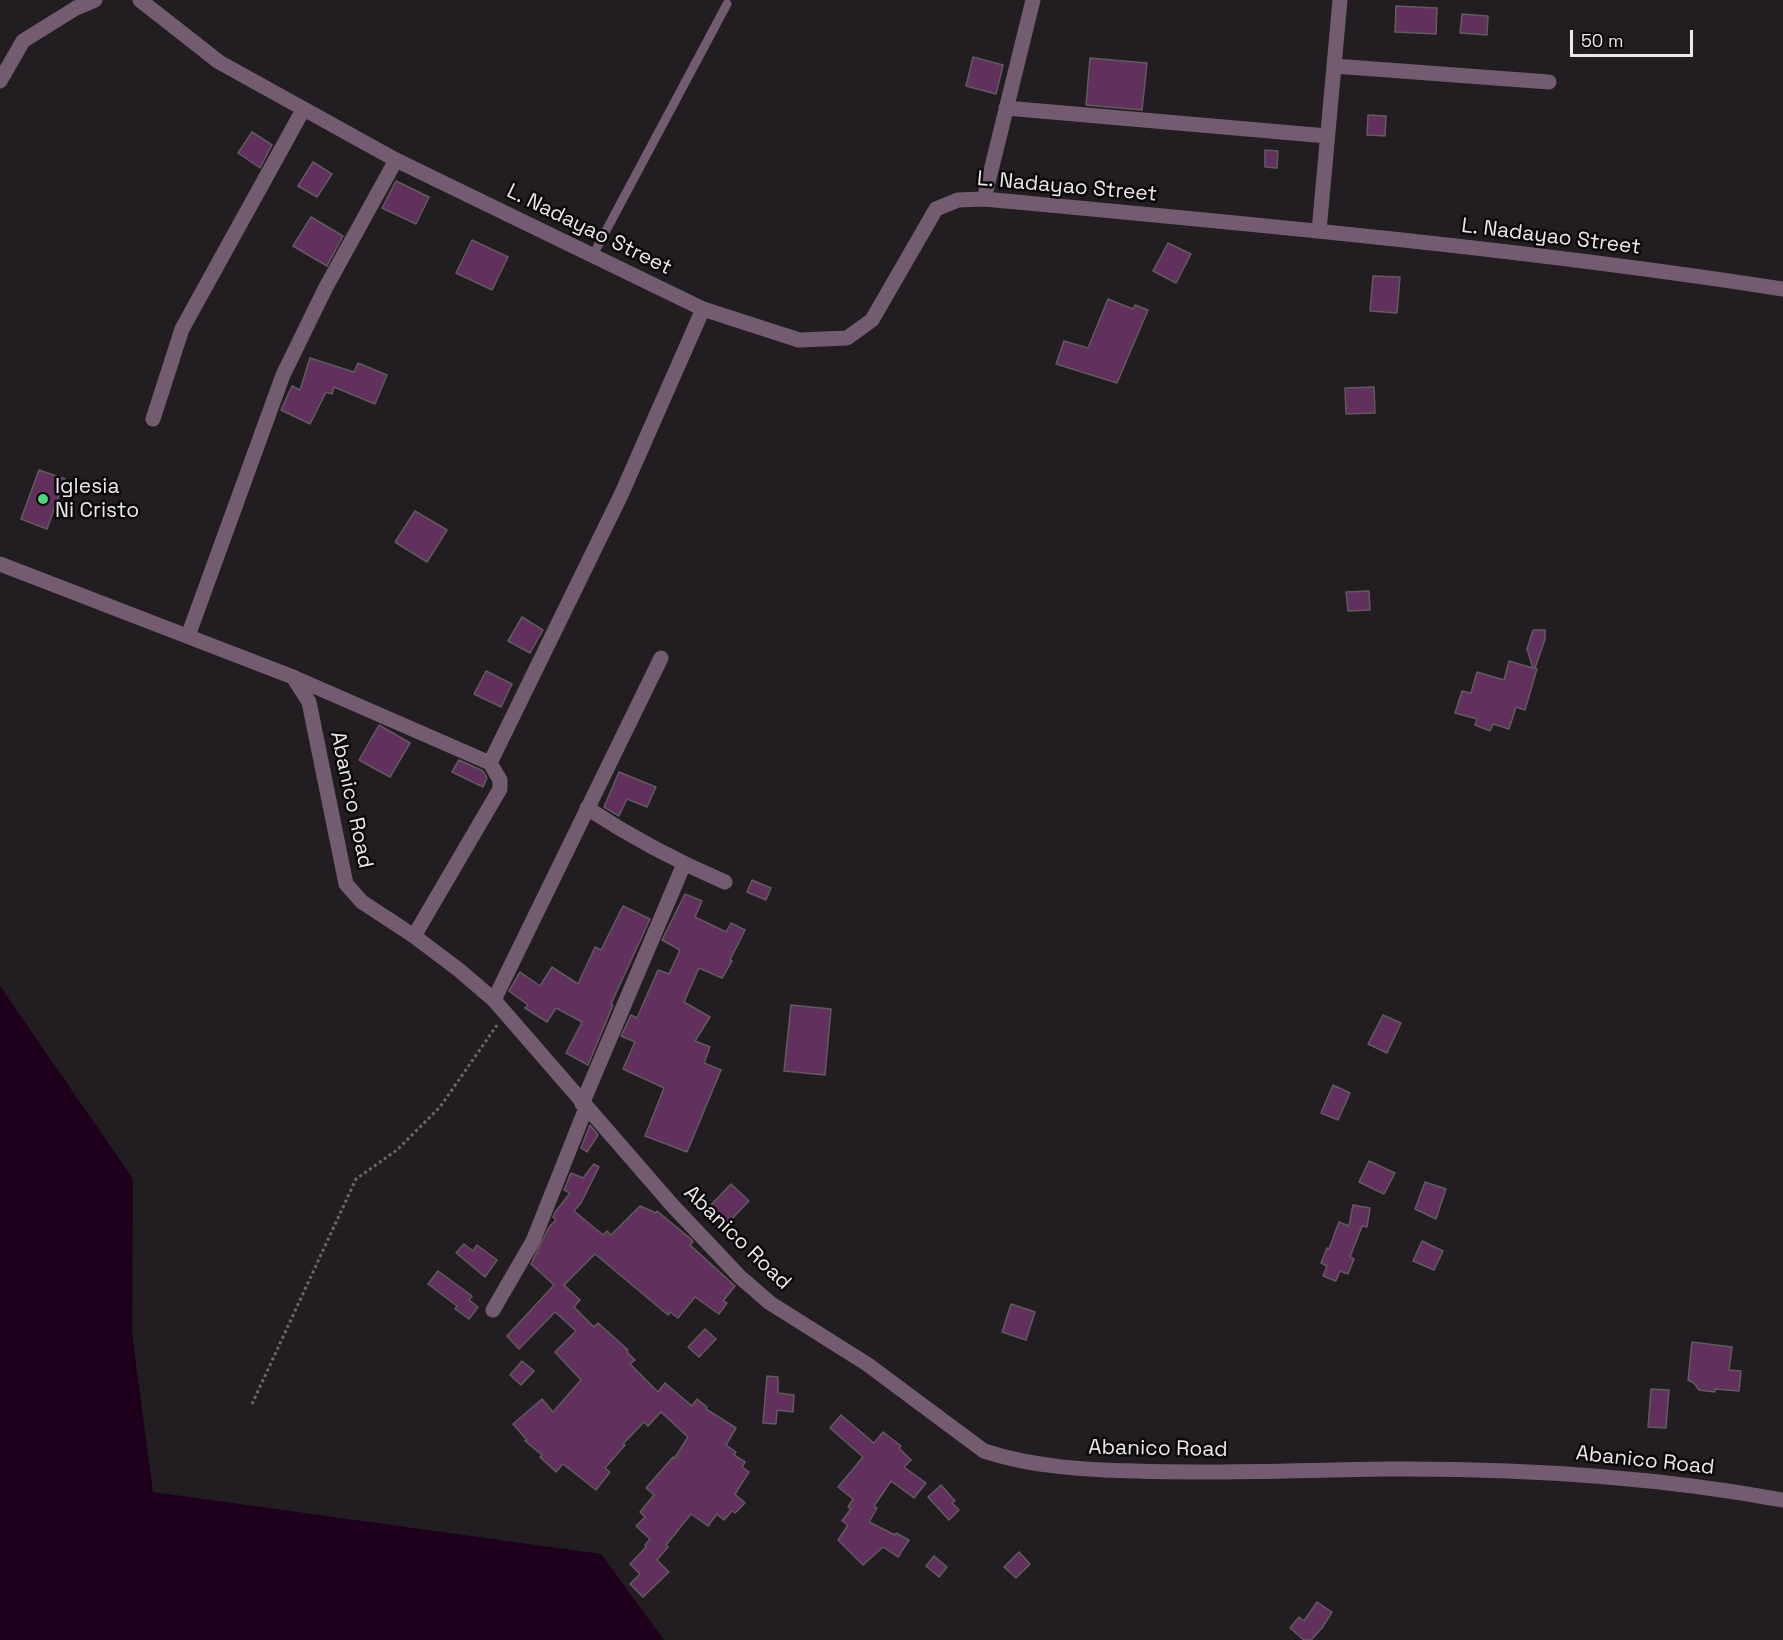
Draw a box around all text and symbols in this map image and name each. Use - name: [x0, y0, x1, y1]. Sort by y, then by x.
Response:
- scale bar: [1573, 18, 1696, 56]
- text: 50 m: [1581, 29, 1623, 52]
- street label: L. Nadayao Street: [976, 167, 1158, 207]
- street label: L. Nadayao Street: [502, 179, 676, 281]
- street label: L. Nadayao Street: [1460, 213, 1642, 261]
- place label: Iglesia Ni Cristo: [55, 474, 139, 524]
- marker: Iglesia Ni Cristo: [36, 492, 50, 506]
- street label: Abanico Road: [324, 729, 378, 871]
- street label: Abanico Road: [678, 1181, 796, 1295]
- street label: Abanico Road: [1088, 1435, 1228, 1463]
- street label: Abanico Road: [1574, 1441, 1716, 1481]

